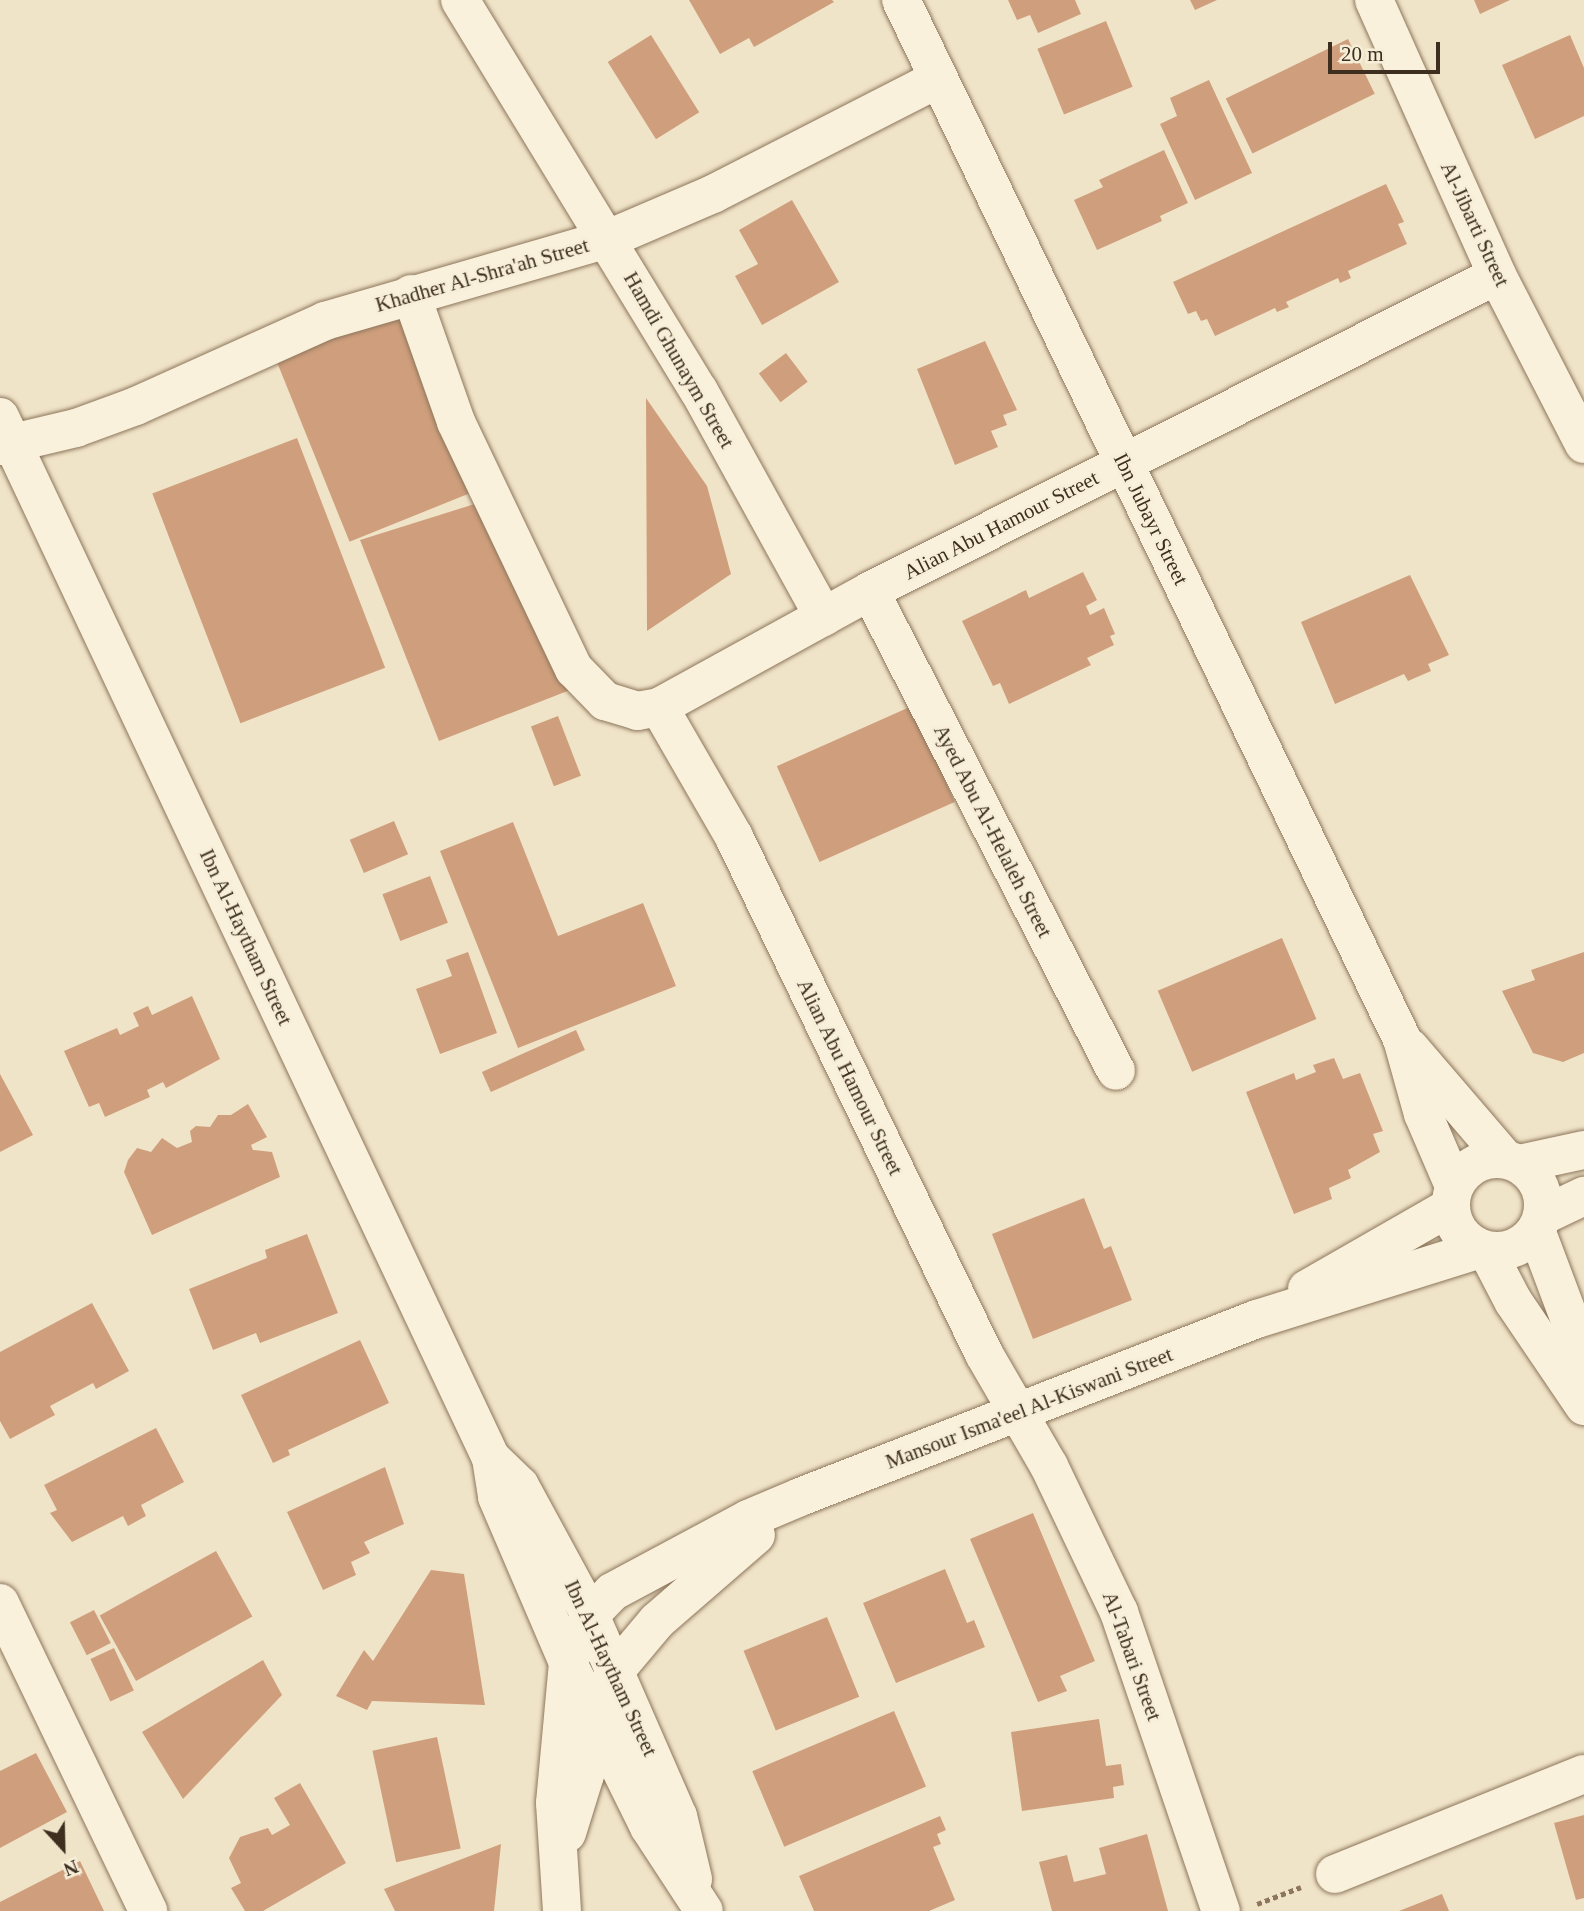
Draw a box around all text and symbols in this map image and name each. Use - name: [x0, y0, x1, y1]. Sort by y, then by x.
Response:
- scale bar: [1332, 28, 1444, 72]
- text: 20 m: [1341, 42, 1384, 66]
- street label: Al-Jibarti Street: [1435, 158, 1515, 290]
- street label: Khadher Al-Shra'ah Street: [372, 232, 592, 318]
- street label: Hamdi Ghunaym Street: [618, 267, 740, 453]
- street label: Ibn Jubayr Street: [1108, 449, 1194, 589]
- street label: Alian Abu Hamour Street: [899, 465, 1103, 585]
- street label: Ayed Abu Al-Helaleh Street: [928, 719, 1058, 943]
- street label: Ibn Al-Haytham Street: [194, 844, 298, 1030]
- street label: Alian Abu Hamour Street: [791, 974, 909, 1180]
- street label: Mansour Isma'eel Al-Kiswani Street: [881, 1341, 1177, 1475]
- street label: Ibn Al-Haytham Street: [559, 1575, 663, 1761]
- street label: Al-Tabari Street: [1097, 1588, 1167, 1724]
- north arrow: [28, 1813, 98, 1883]
- text: N: [61, 1856, 81, 1880]

